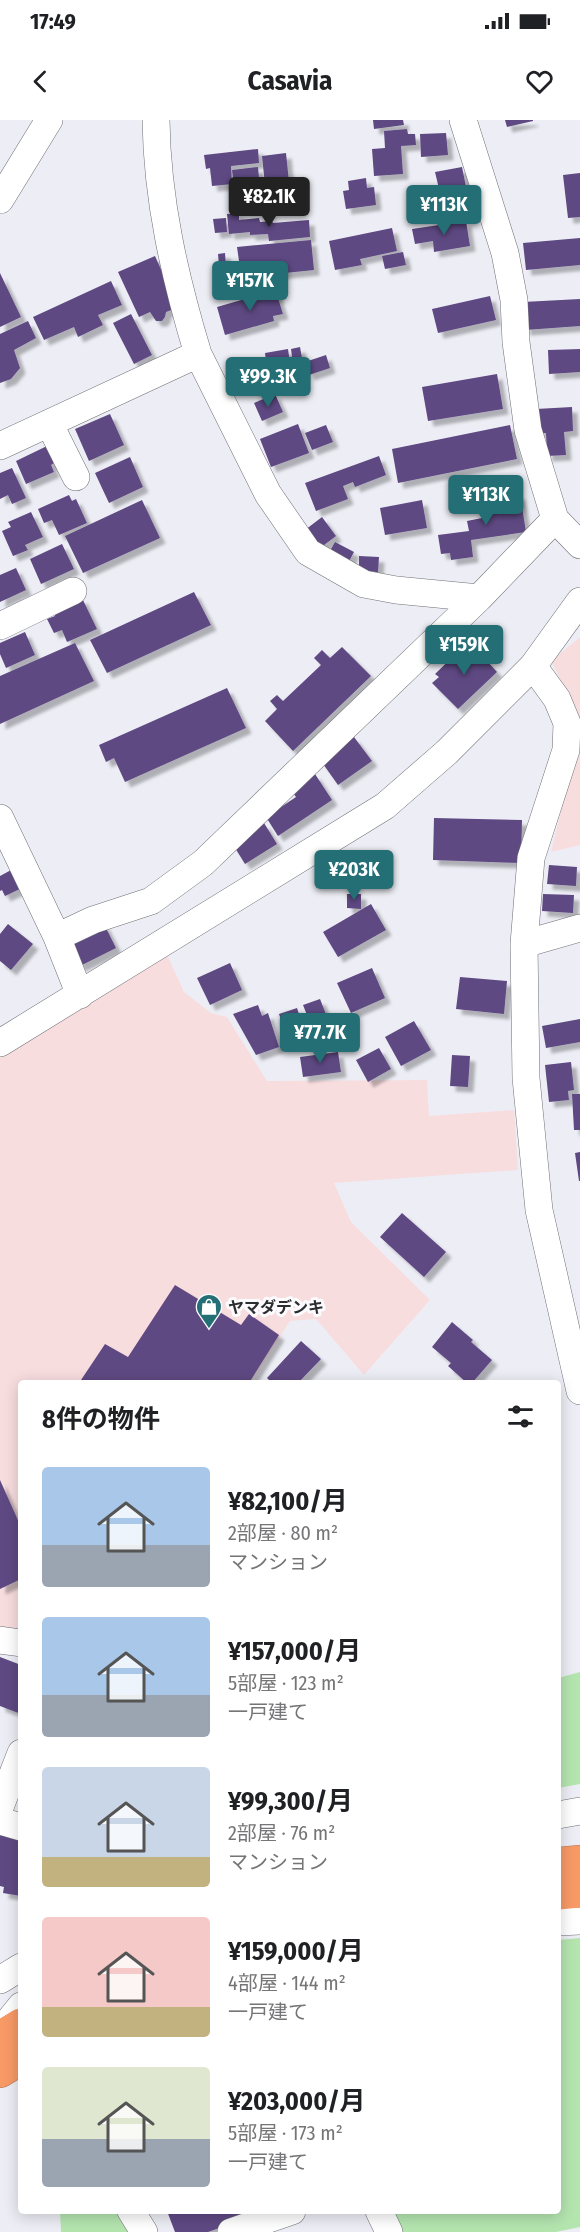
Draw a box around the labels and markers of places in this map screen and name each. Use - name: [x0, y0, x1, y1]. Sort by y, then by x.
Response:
- pin: ¥82.1K: [220, 177, 318, 228]
- pin: ¥113K: [402, 185, 486, 236]
- pin: ¥157K: [208, 261, 292, 312]
- pin: ¥99.3K: [219, 357, 317, 408]
- pin: ¥113K: [444, 475, 528, 526]
- pin: ¥159K: [422, 625, 506, 676]
- pin: ¥203K: [312, 850, 396, 901]
- pin: ¥77.7K: [271, 1013, 369, 1064]
- shop icon: ヤマダデンキ: [194, 1292, 224, 1330]
- place label: ヤマダデンキ: [228, 1298, 324, 1317]

